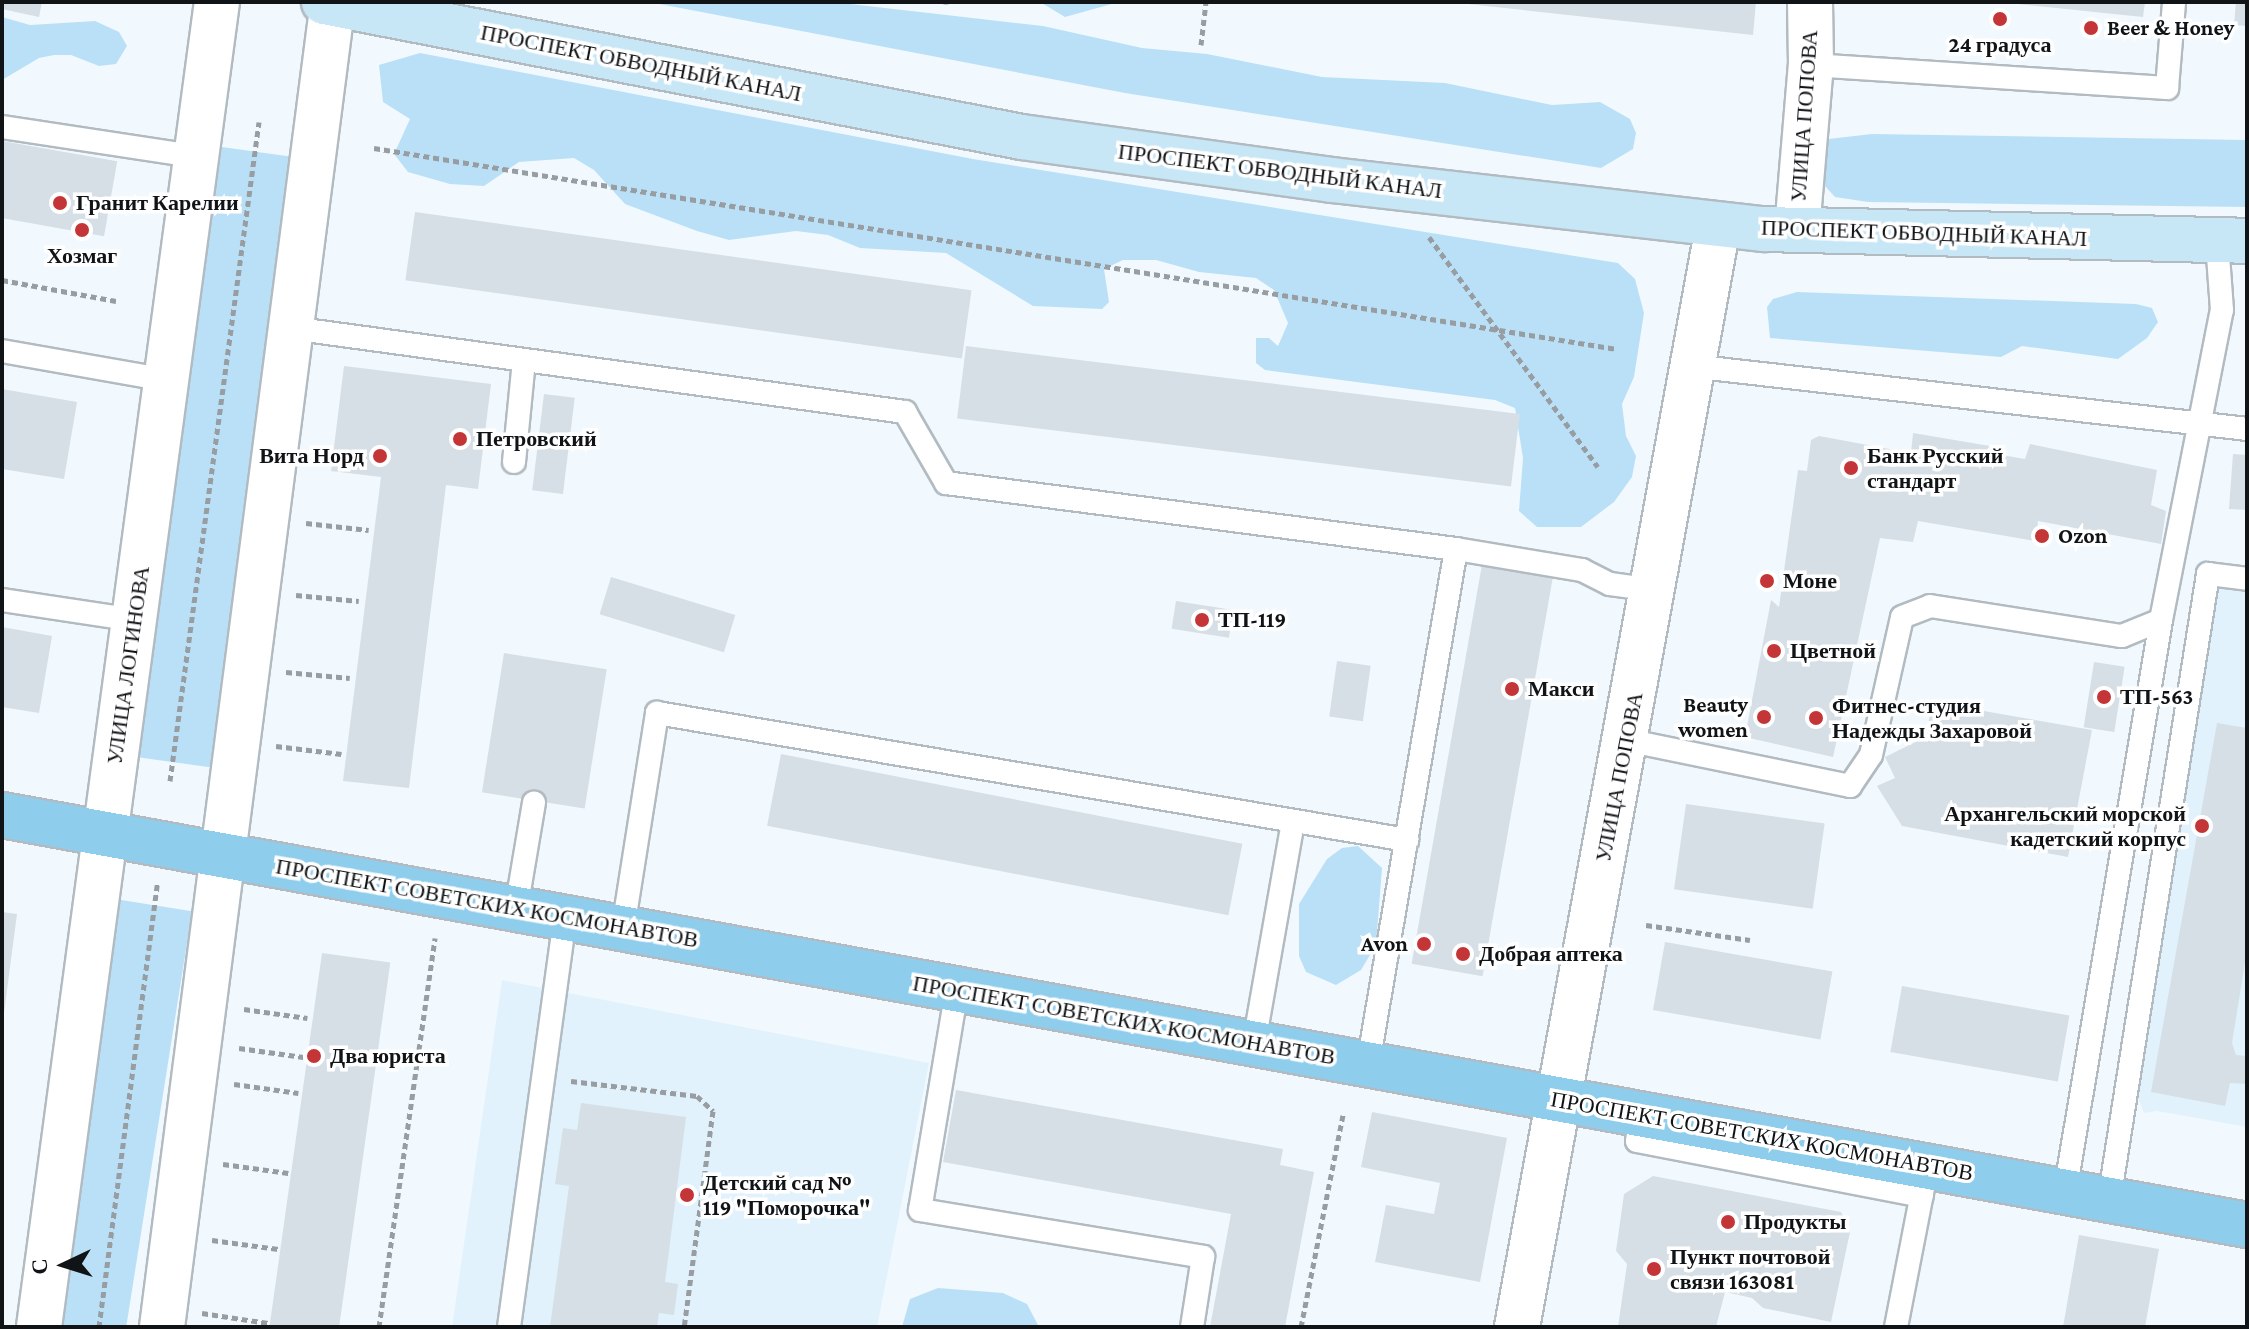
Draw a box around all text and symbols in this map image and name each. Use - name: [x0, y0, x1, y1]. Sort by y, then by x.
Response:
- marker: 24 градуса: [1991, 10, 2009, 28]
- place label: Beer & Honey: [2107, 15, 2234, 41]
- street label: ПРОСПЕКТ ОБВОДНЫЙ КАНАЛ: [478, 19, 804, 107]
- marker: Beer & Honey: [2082, 19, 2100, 37]
- street label: УЛИЦА ПОПОВА: [1785, 29, 1823, 203]
- place label: 24 градуса: [1948, 32, 2052, 58]
- street label: ПРОСПЕКТ ОБВОДНЫЙ КАНАЛ: [1117, 138, 1443, 204]
- place label: Гранит Карелии: [76, 190, 239, 216]
- marker: Гранит Карелии: [51, 194, 69, 212]
- street label: ПРОСПЕКТ ОБВОДНЫЙ КАНАЛ: [1761, 214, 2087, 252]
- marker: Хозмаг: [73, 221, 91, 239]
- place label: Хозмаг: [47, 243, 117, 269]
- place label: Петровский: [476, 426, 597, 452]
- marker: Петровский: [451, 430, 469, 448]
- place label: Банк Русский стандарт: [1867, 442, 2003, 494]
- place label: Вита Норд: [259, 443, 364, 469]
- marker: Вита Норд: [371, 447, 389, 465]
- marker: Банк Русский стандарт: [1842, 459, 1860, 477]
- place label: Ozon: [2058, 523, 2107, 549]
- marker: Ozon: [2033, 527, 2051, 545]
- street label: УЛИЦА ЛОГИНОВА: [101, 564, 155, 766]
- place label: Моне: [1783, 568, 1837, 594]
- marker: Моне: [1758, 572, 1776, 590]
- place label: ТП-119: [1218, 607, 1286, 633]
- marker: ТП-119: [1193, 611, 1211, 629]
- place label: Цветной: [1790, 638, 1876, 664]
- marker: Цветной: [1765, 642, 1783, 660]
- place label: Макси: [1528, 676, 1594, 702]
- marker: Макси: [1503, 680, 1521, 698]
- place label: ТП-563: [2120, 684, 2193, 710]
- marker: ТП-563: [2095, 688, 2113, 706]
- street label: УЛИЦА ПОПОВА: [1590, 690, 1648, 864]
- place label: Beauty women: [1678, 691, 1748, 742]
- place label: Фитнес-студия Надежды Захаровой: [1832, 692, 2032, 744]
- marker: Beauty women: [1755, 708, 1773, 726]
- marker: Фитнес-студия Надежды Захаровой: [1807, 709, 1825, 727]
- place label: Архангельский морской кадетский корпус: [1944, 800, 2186, 852]
- marker: Архангельский морской кадетский корпус: [2193, 817, 2211, 835]
- street label: ПРОСПЕКТ СОВЕТСКИХ КОСМОНАВТОВ: [274, 853, 700, 953]
- place label: Avon: [1361, 931, 1408, 957]
- marker: Avon: [1415, 935, 1433, 953]
- place label: Добрая аптека: [1479, 941, 1623, 967]
- marker: Добрая аптека: [1454, 945, 1472, 963]
- street label: ПРОСПЕКТ СОВЕТСКИХ КОСМОНАВТОВ: [911, 970, 1337, 1070]
- place label: Два юриста: [330, 1043, 446, 1069]
- marker: Два юриста: [305, 1047, 323, 1065]
- street label: ПРОСПЕКТ СОВЕТСКИХ КОСМОНАВТОВ: [1549, 1086, 1975, 1186]
- place label: Детский сад № 119 "Поморочка": [703, 1169, 870, 1220]
- marker: Детский сад № 119 "Поморочка": [678, 1186, 696, 1204]
- place label: Продукты: [1744, 1209, 1847, 1235]
- marker: Продукты: [1719, 1213, 1737, 1231]
- north arrow: [24, 1225, 104, 1305]
- place label: Пункт почтовой связи 163081: [1670, 1243, 1830, 1294]
- text: С: [27, 1258, 53, 1276]
- marker: Пункт почтовой связи 163081: [1645, 1260, 1663, 1278]

